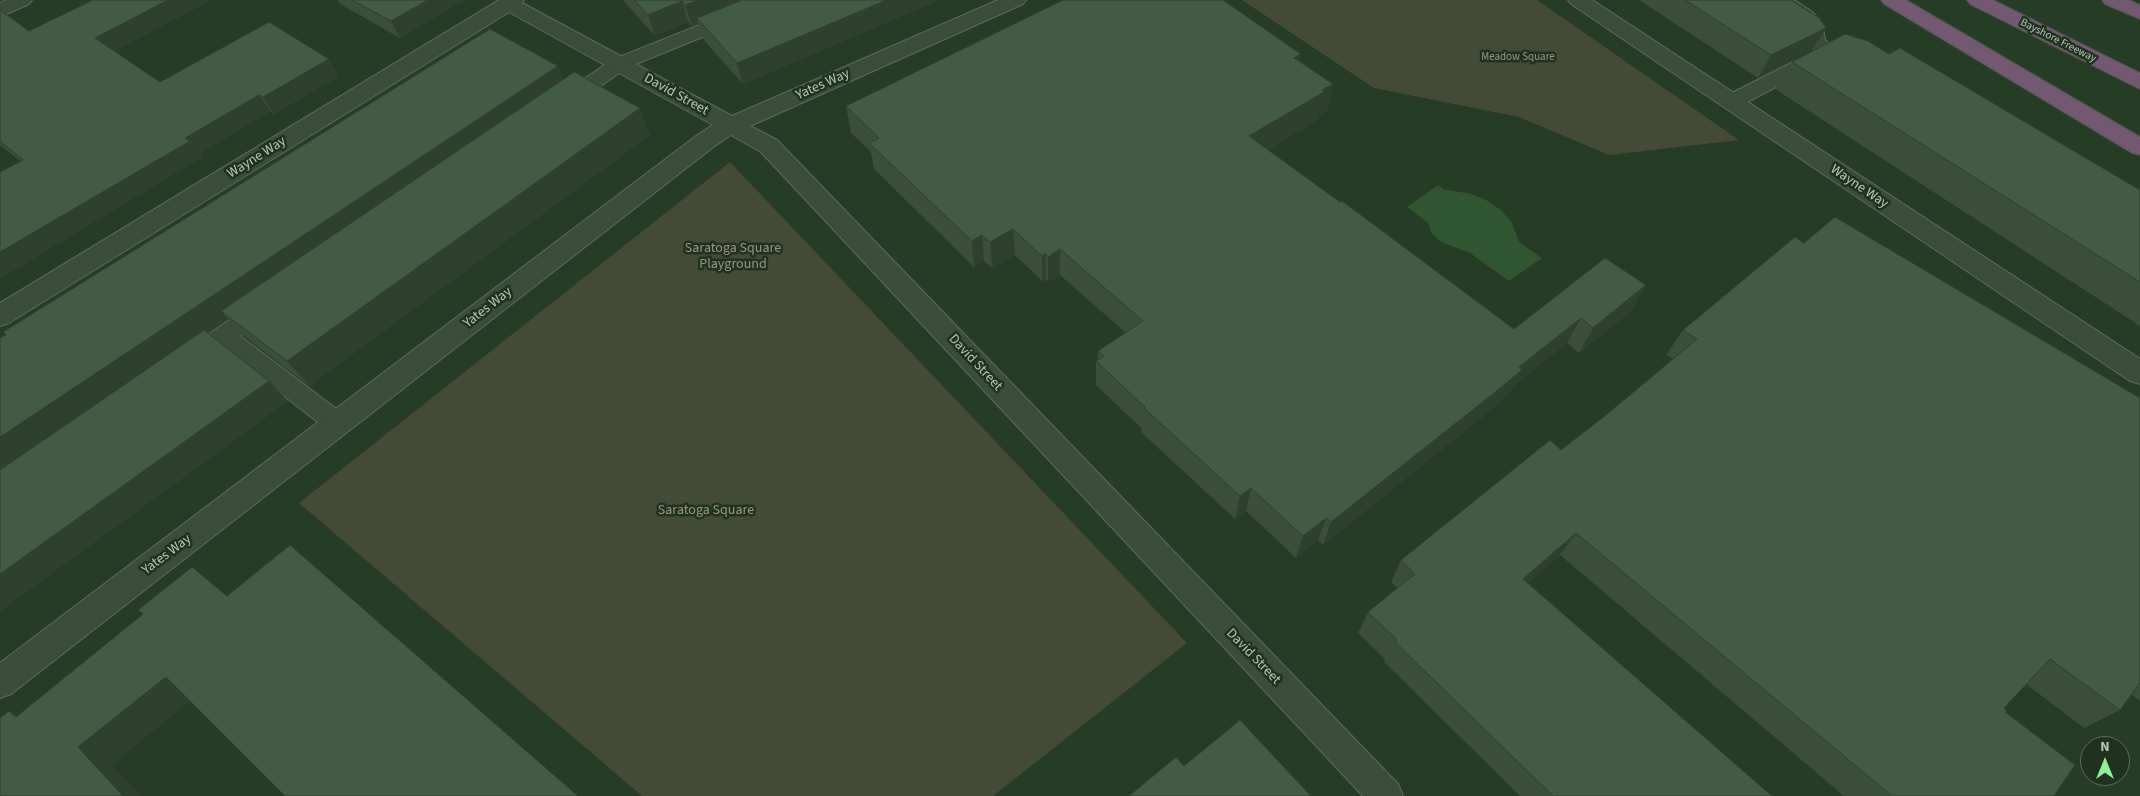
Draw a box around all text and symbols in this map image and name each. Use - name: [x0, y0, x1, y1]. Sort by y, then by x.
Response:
- street label: Bayshore Freeway: [2018, 16, 2098, 66]
- park label: Meadow Square: [1481, 51, 1555, 65]
- street label: Yates Way: [793, 66, 853, 104]
- street label: David Street: [641, 70, 711, 120]
- street label: Wayne Way: [225, 133, 289, 183]
- street label: Wayne Way: [1827, 162, 1891, 212]
- park label: Saratoga Square Playground: [685, 241, 781, 274]
- street label: Yates Way: [460, 284, 516, 332]
- street label: David Street: [945, 331, 1005, 395]
- park label: Saratoga Square: [658, 503, 754, 519]
- street label: Yates Way: [139, 531, 195, 579]
- street label: David Street: [1222, 626, 1284, 688]
- north arrow: [2080, 736, 2130, 786]
- text: N: [2100, 737, 2110, 757]

